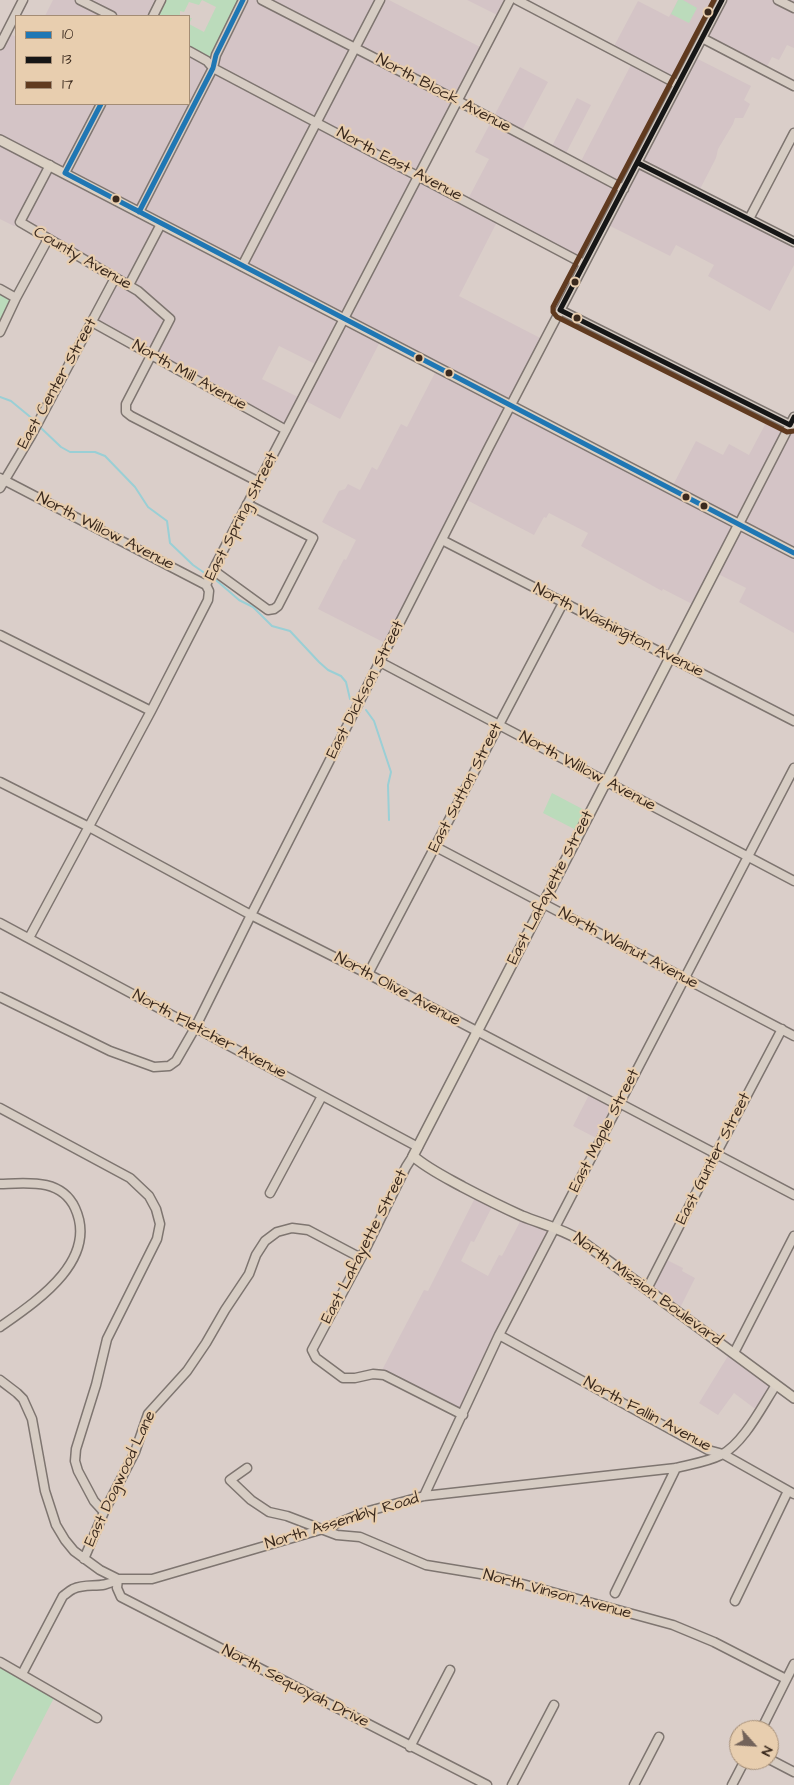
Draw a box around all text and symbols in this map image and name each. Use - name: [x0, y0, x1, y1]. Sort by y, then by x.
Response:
- unlabelled marker: [703, 7, 713, 17]
- legend: [15, 15, 190, 105]
- text: 10: [62, 24, 73, 45]
- text: 13: [62, 49, 72, 70]
- street label: North Block Avenue: [372, 50, 514, 138]
- text: 17: [62, 74, 73, 95]
- street label: North East Avenue: [333, 124, 465, 206]
- unlabelled marker: [111, 194, 121, 204]
- street label: County Avenue: [30, 223, 134, 295]
- unlabelled marker: [570, 277, 580, 287]
- unlabelled marker: [572, 313, 582, 323]
- street label: East Center Street: [14, 315, 102, 453]
- street label: North Mill Avenue: [128, 337, 250, 415]
- unlabelled marker: [414, 353, 424, 363]
- unlabelled marker: [444, 368, 454, 378]
- street label: East Spring Street: [201, 450, 283, 584]
- street label: North Willow Avenue: [33, 489, 177, 575]
- unlabelled marker: [681, 492, 691, 502]
- unlabelled marker: [699, 501, 709, 511]
- street label: North Washington Avenue: [530, 580, 706, 682]
- street label: East Dickson Street: [323, 618, 409, 762]
- street label: East Sutton Street: [425, 720, 507, 856]
- street label: North Willow Avenue: [516, 728, 658, 816]
- street label: East Lafayette Street: [504, 808, 598, 968]
- street label: North Walnut Avenue: [555, 904, 701, 994]
- street label: North Olive Avenue: [331, 949, 463, 1031]
- street label: North Fletcher Avenue: [129, 986, 289, 1084]
- street label: East Maple Street: [566, 1066, 644, 1196]
- street label: East Gunter Street: [672, 1090, 756, 1228]
- street label: East Lafayette Street: [318, 1167, 412, 1327]
- street label: North Mission Boulevard: [569, 1230, 725, 1350]
- street label: North Fallin Avenue: [580, 1373, 714, 1457]
- street label: East Dogwood Lane: [81, 1408, 161, 1550]
- street label: North Assembly Road: [263, 1490, 421, 1554]
- street label: North Vinson Avenue: [481, 1566, 633, 1624]
- street label: North Sequoyah Drive: [218, 1641, 372, 1733]
- north arrow: [729, 1720, 779, 1770]
- text: N: [756, 1743, 777, 1759]

